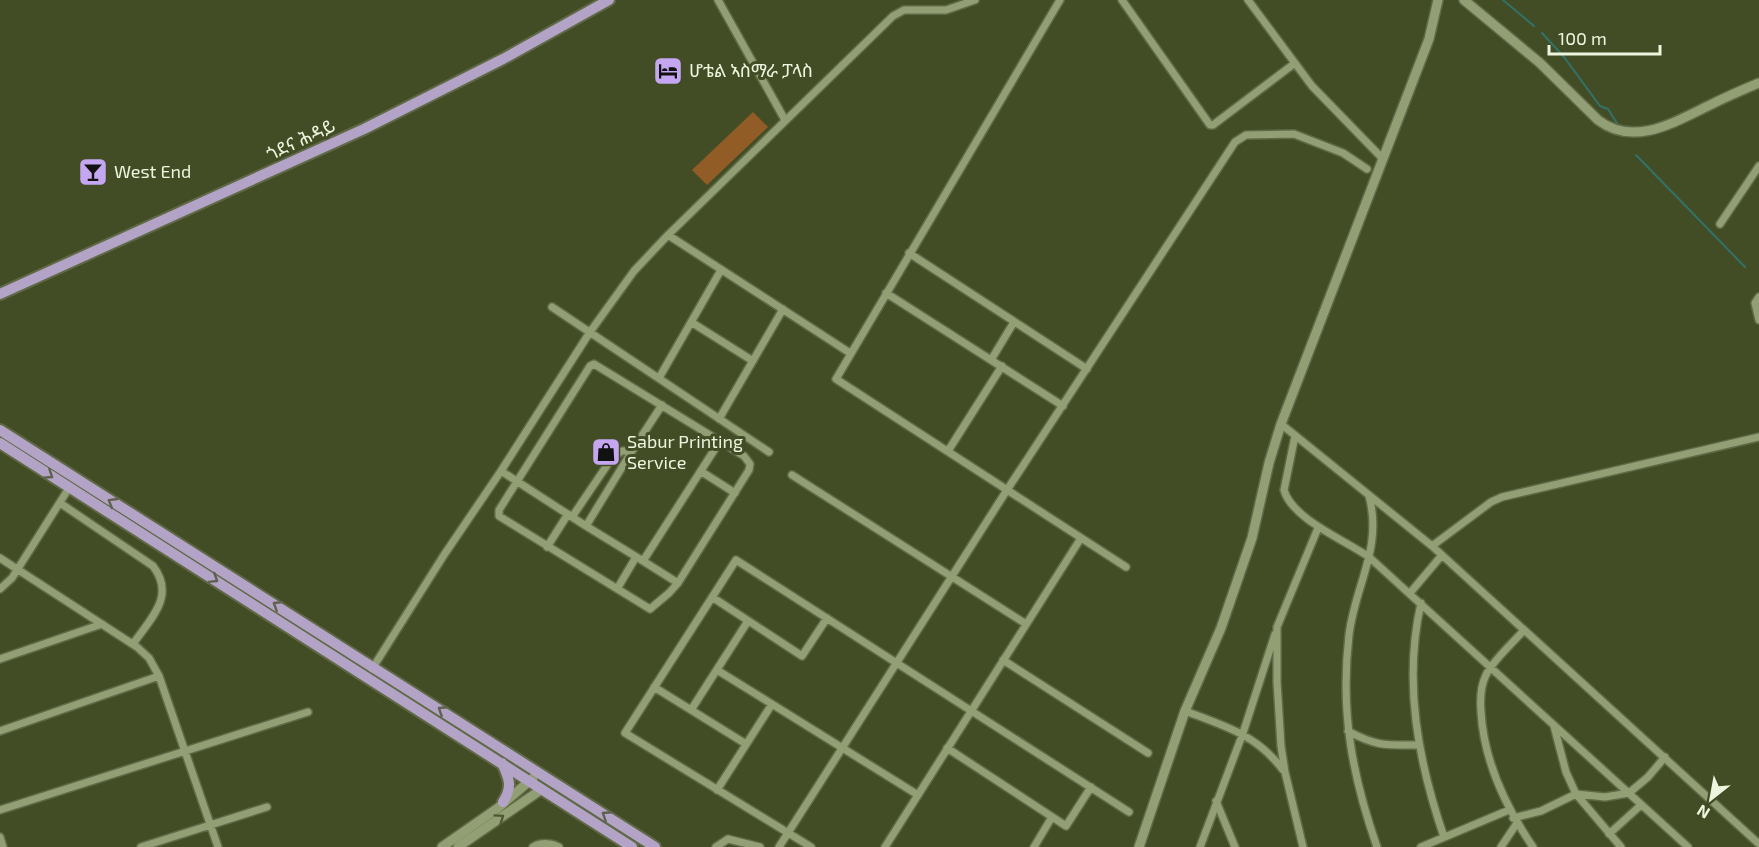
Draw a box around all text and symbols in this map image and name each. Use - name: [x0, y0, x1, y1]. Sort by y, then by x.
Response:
- scale bar: [1549, 18, 1660, 56]
- text: 100 m: [1558, 27, 1607, 49]
- hotel icon: ሆቴል ኣስማራ ፓላስ: [652, 55, 684, 87]
- place label: ሆቴል ኣስማራ ፓላስ: [689, 59, 813, 81]
- street label: ጎደና ሕዳይ: [263, 114, 339, 165]
- bar icon: West End: [77, 156, 109, 188]
- place label: West End: [114, 160, 191, 182]
- place label: Sabur Printing Service: [627, 430, 743, 473]
- shop icon: Sabur Printing Service: [590, 436, 622, 468]
- one-way arrow: [42, 468, 53, 479]
- one-way arrow: [108, 498, 118, 510]
- one-way arrow: [207, 572, 218, 583]
- one-way arrow: [273, 601, 283, 613]
- one-way arrow: [438, 706, 449, 717]
- north arrow: [1681, 769, 1741, 829]
- text: N: [1693, 801, 1713, 823]
- one-way arrow: [602, 811, 612, 823]
- one-way arrow: [494, 814, 505, 825]

